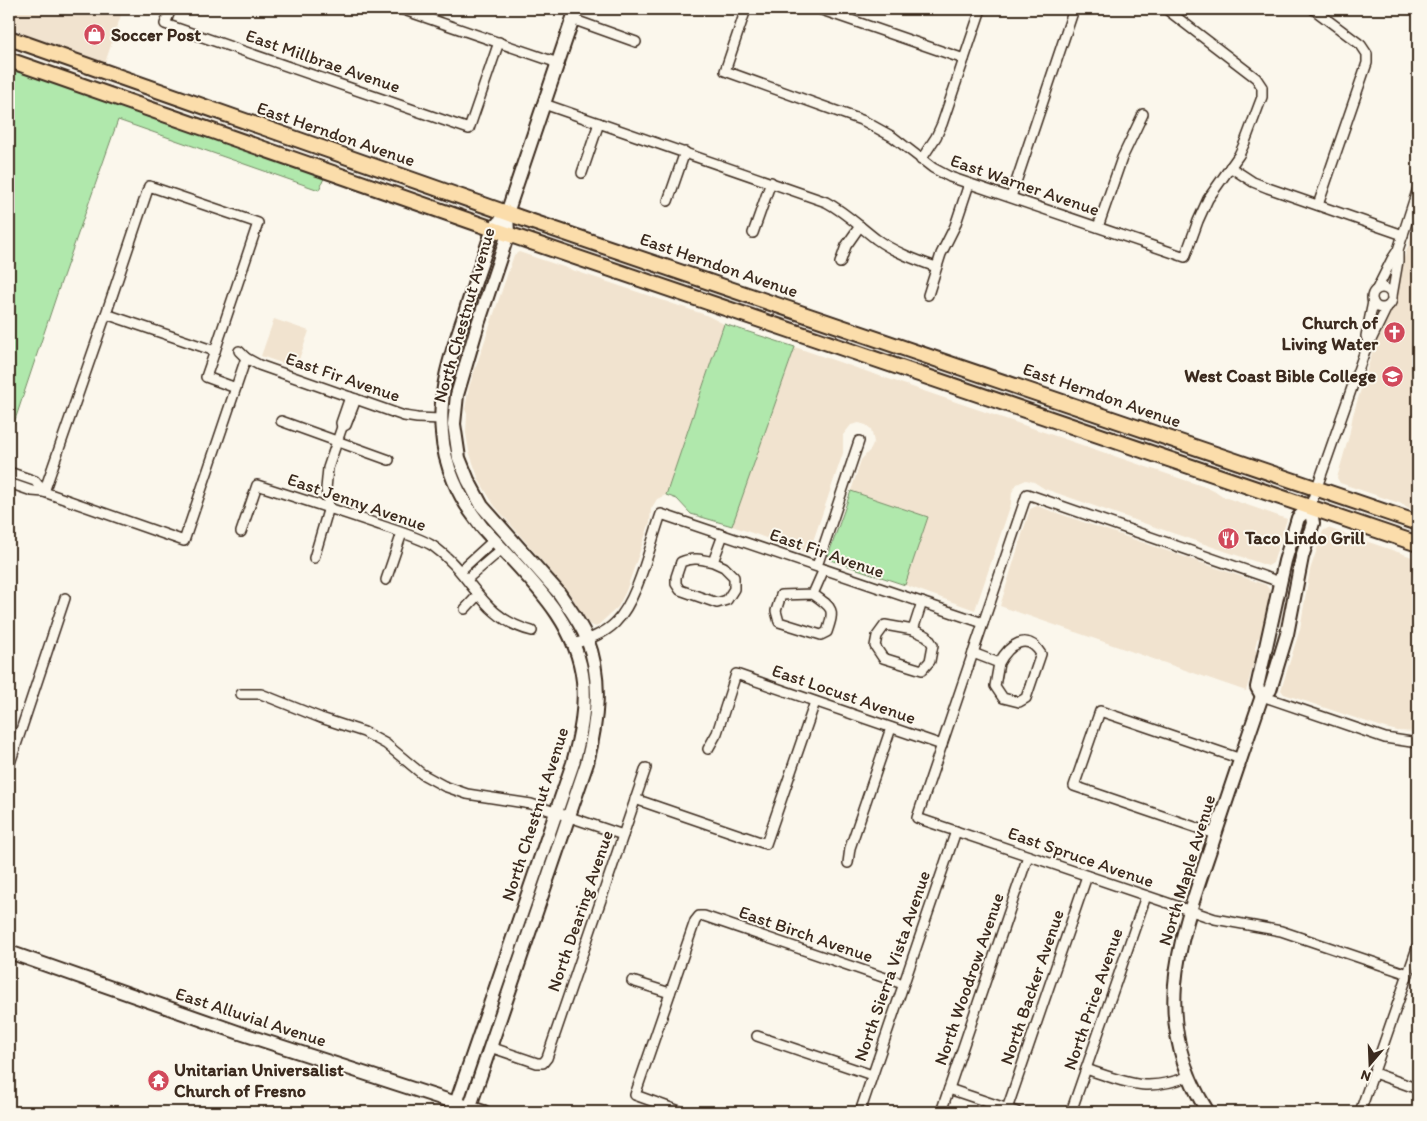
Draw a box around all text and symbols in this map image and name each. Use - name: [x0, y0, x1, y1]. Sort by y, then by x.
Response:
- shop icon: Soccer Post: [83, 23, 107, 47]
- place label: Soccer Post: [111, 24, 201, 46]
- street label: East Millbrae Avenue: [243, 24, 403, 98]
- street label: East Herndon Avenue: [254, 97, 418, 171]
- street label: East Warner Avenue: [948, 149, 1102, 221]
- street label: North Chestnut Avenue: [428, 225, 500, 405]
- street label: East Herndon Avenue: [637, 228, 801, 302]
- place label: Church of Living Water: [1282, 312, 1379, 355]
- church icon: Church of Living Water: [1382, 321, 1406, 345]
- street label: East Fir Avenue: [283, 347, 403, 407]
- street label: East Herndon Avenue: [1020, 358, 1184, 432]
- school or university icon: West Coast Bible College: [1380, 364, 1404, 388]
- place label: West Coast Bible College: [1184, 365, 1376, 387]
- street label: East Jenny Avenue: [285, 468, 429, 536]
- street label: East Fir Avenue: [767, 523, 887, 583]
- restaurant icon: Taco Lindo Grill: [1217, 526, 1241, 550]
- place label: Taco Lindo Grill: [1244, 527, 1366, 549]
- street label: East Locust Avenue: [769, 659, 919, 729]
- street label: North Chestnut Avenue: [496, 724, 574, 904]
- street label: North Maple Avenue: [1154, 792, 1220, 948]
- street label: East Spruce Avenue: [1005, 822, 1157, 892]
- street label: North Dearing Avenue: [542, 827, 618, 995]
- street label: North Sierra Vista Avenue: [849, 868, 935, 1064]
- street label: North Woodrow Avenue: [929, 890, 1009, 1068]
- street label: East Birch Avenue: [736, 901, 876, 967]
- street label: North Backer Avenue: [995, 906, 1069, 1068]
- street label: North Price Avenue: [1058, 925, 1128, 1073]
- street label: East Alluvial Avenue: [173, 982, 329, 1052]
- north arrow: [1344, 1038, 1394, 1088]
- place label: Unitarian Universalist Church of Fresno: [174, 1059, 344, 1102]
- text: N: [1359, 1066, 1373, 1085]
- temple icon: Unitarian Universalist Church of Fresno: [146, 1068, 170, 1092]

